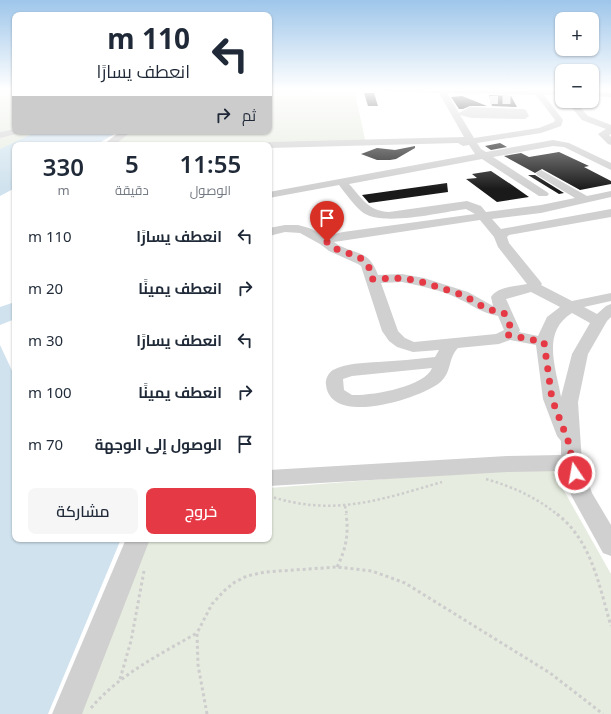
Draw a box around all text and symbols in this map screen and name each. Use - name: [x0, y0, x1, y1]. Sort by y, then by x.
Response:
- map controls: [555, 12, 599, 108]
- button: +: [555, 12, 599, 56]
- text: 110 m: [107, 19, 190, 57]
- icon: left: [204, 28, 256, 80]
- text: انعطف يسارًا: [97, 59, 190, 83]
- button: −: [555, 64, 599, 108]
- icon: right: [212, 104, 234, 126]
- text: ثم: [242, 105, 256, 125]
- text: 5: [125, 147, 139, 180]
- text: 11:55: [180, 147, 241, 180]
- text: 330: [43, 150, 84, 183]
- text: m: [57, 181, 70, 199]
- text: دقيقة: [115, 181, 149, 199]
- text: الوصول: [190, 181, 231, 199]
- pin: [310, 201, 344, 242]
- icon: arrive: [316, 207, 338, 229]
- icon: left: [234, 225, 256, 247]
- text: 110 m: [28, 226, 72, 246]
- text: انعطف يسارًا: [136, 226, 222, 246]
- icon: right: [234, 277, 256, 299]
- text: 20 m: [28, 278, 63, 298]
- text: انعطف يمينًا: [138, 278, 222, 298]
- icon: left: [234, 329, 256, 351]
- text: 30 m: [28, 330, 63, 350]
- text: انعطف يسارًا: [136, 330, 222, 350]
- icon: right: [234, 381, 256, 403]
- text: 100 m: [28, 382, 72, 402]
- text: انعطف يمينًا: [138, 382, 222, 402]
- icon: arrive: [234, 433, 256, 455]
- text: 70 m: [28, 434, 63, 454]
- text: الوصول إلى الوجهة: [95, 434, 222, 454]
- position arrow: [554, 452, 596, 494]
- button: مشاركة: [28, 488, 138, 534]
- button: خروج: [146, 488, 256, 534]

